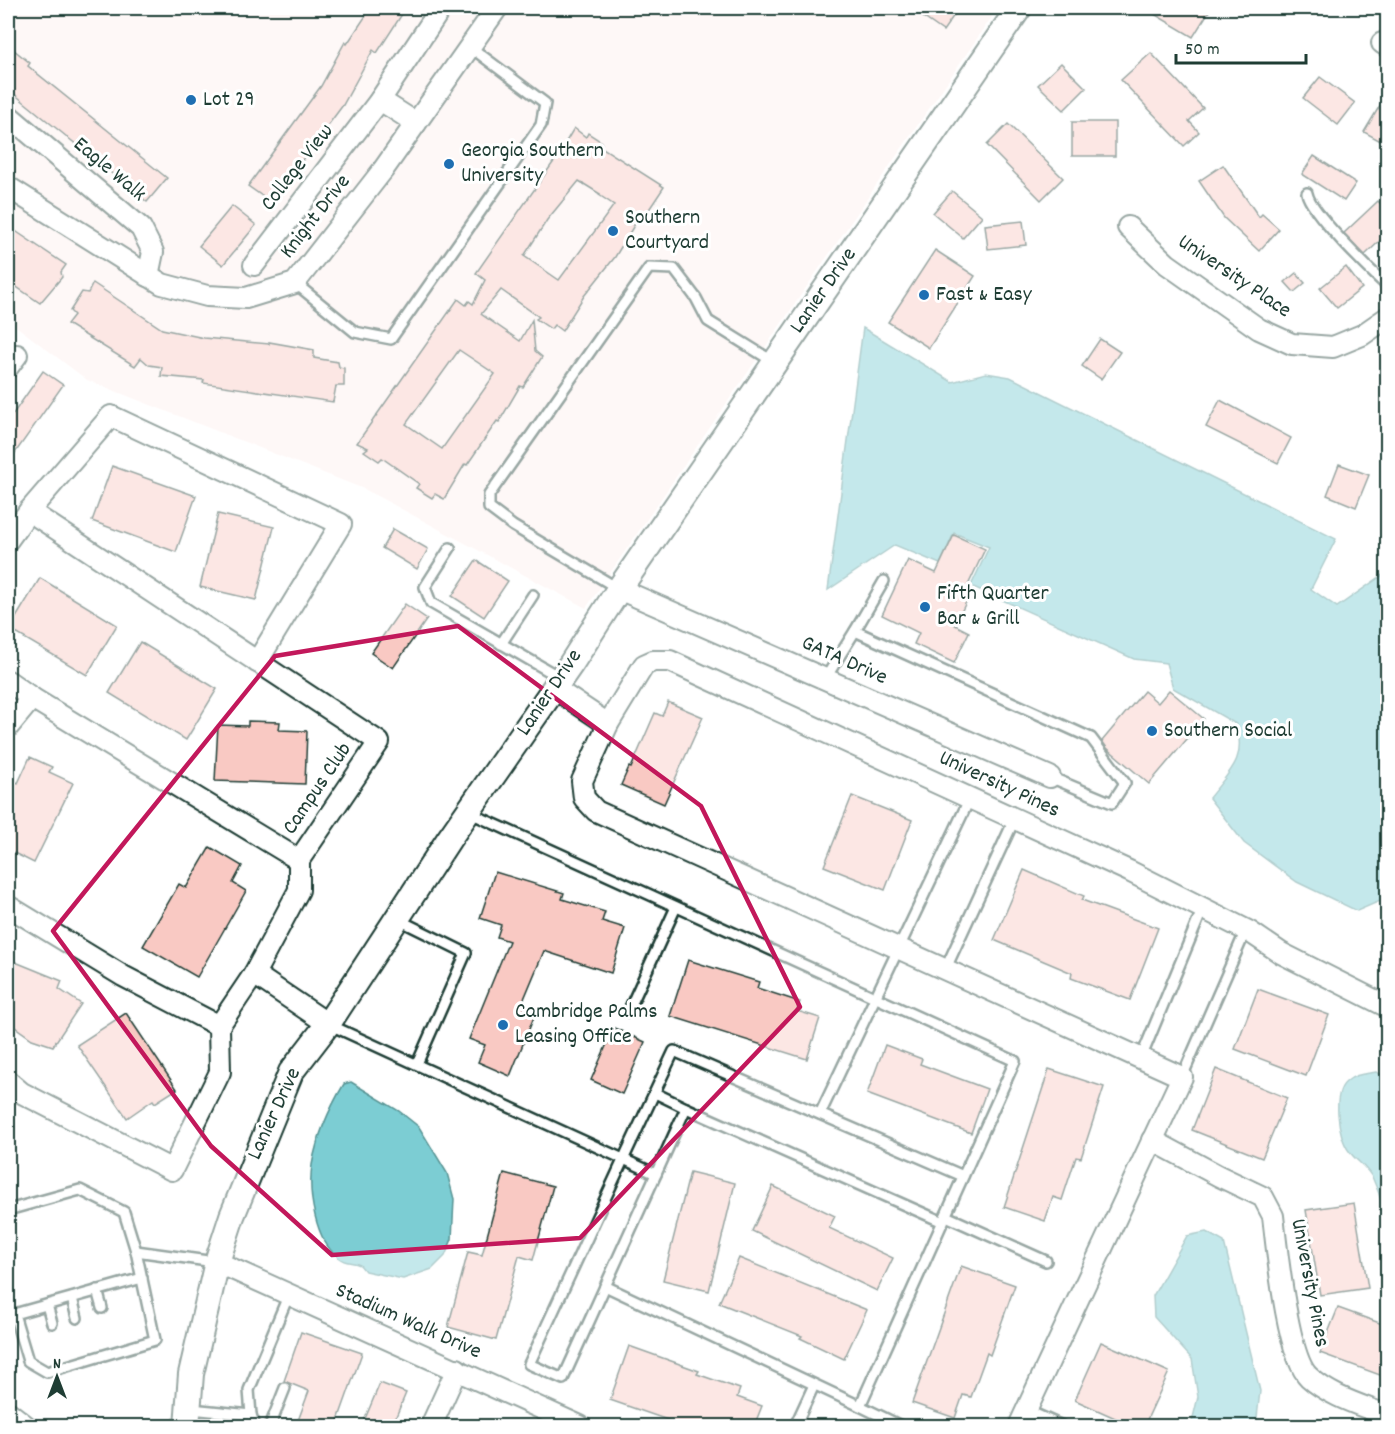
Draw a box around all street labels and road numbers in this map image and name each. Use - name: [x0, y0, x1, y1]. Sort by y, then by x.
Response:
- street label: College View: [254, 118, 342, 218]
- street label: Eagle Walk: [66, 130, 152, 210]
- street label: Knight Drive: [273, 168, 359, 266]
- street label: University Place: [1171, 227, 1297, 327]
- street label: Lanier Drive: [783, 242, 865, 340]
- street label: GATA Drive: [796, 628, 892, 694]
- street label: Lanier Drive: [510, 643, 590, 743]
- street label: Campus Club: [276, 737, 360, 841]
- street label: University Pines: [933, 743, 1065, 827]
- street label: Lanier Drive: [240, 1063, 310, 1165]
- street label: University Pines: [1281, 1216, 1337, 1350]
- street label: Stadium Walk Drive: [330, 1276, 486, 1368]

